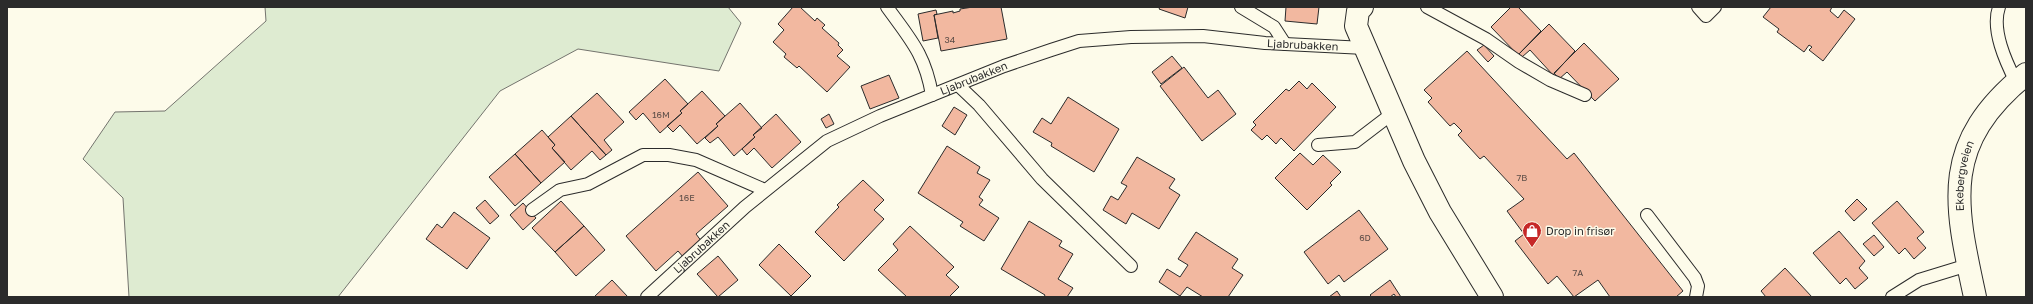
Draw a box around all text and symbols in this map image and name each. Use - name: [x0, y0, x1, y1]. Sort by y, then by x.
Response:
- house number: 34: [945, 34, 956, 45]
- street label: Ljabrubakken: [1267, 36, 1339, 53]
- street label: Ljabrubakken: [938, 58, 1009, 97]
- house number: 16M: [652, 109, 670, 120]
- street label: Ekebergveien: [1952, 138, 1976, 212]
- house number: 7B: [1517, 172, 1527, 183]
- house number: 16E: [679, 192, 695, 203]
- street label: Ljabrubakken: [670, 218, 732, 276]
- shop icon: Drop in frisør: [1521, 220, 1543, 248]
- place label: Drop in frisør: [1546, 224, 1615, 237]
- house number: 6D: [1359, 232, 1371, 243]
- house number: 7A: [1573, 267, 1583, 278]

